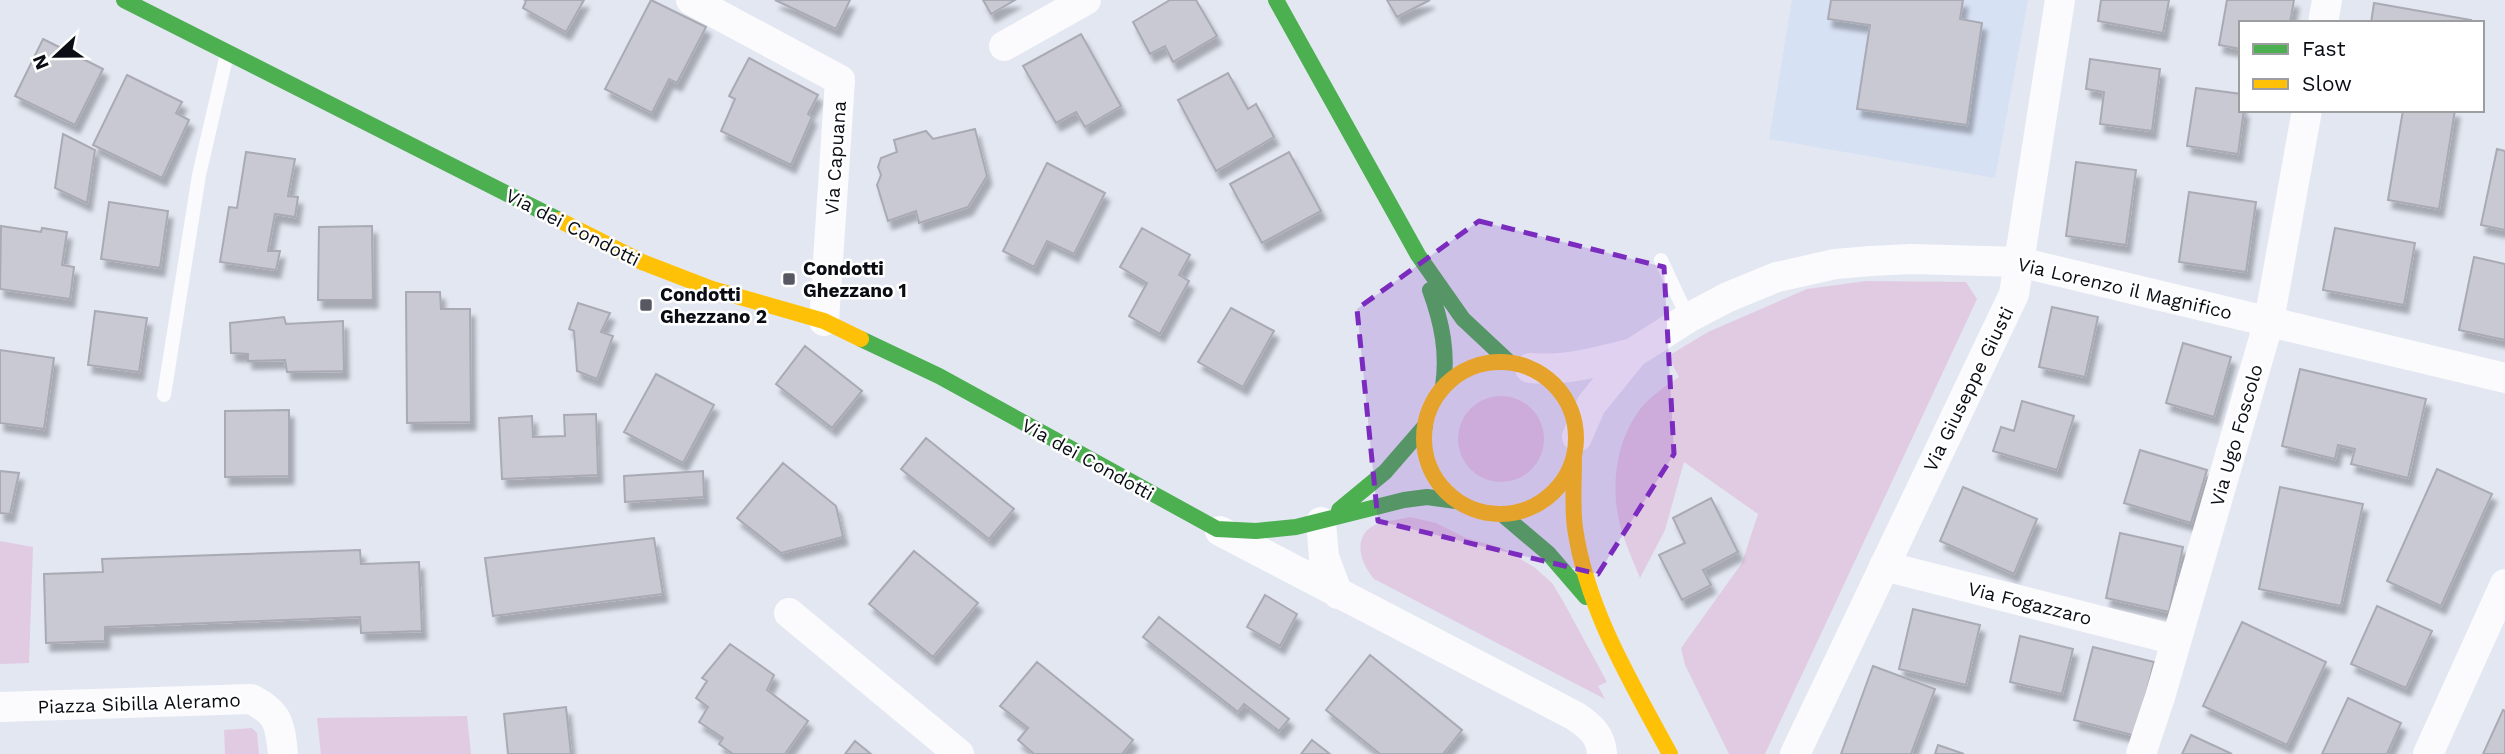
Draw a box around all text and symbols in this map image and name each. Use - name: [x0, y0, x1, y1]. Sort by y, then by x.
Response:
- north arrow: [21, 21, 91, 91]
- legend: [2239, 21, 2484, 112]
- text: Fast: [2302, 36, 2346, 61]
- text: N: [27, 51, 54, 73]
- text: Slow: [2302, 71, 2352, 96]
- street label: Via Capuana: [820, 100, 851, 216]
- street label: Via dei Condotti: [502, 184, 644, 271]
- street label: Via Lorenzo il Magnifico: [2015, 253, 2235, 324]
- place label: Condotti Ghezzano 1: [803, 257, 907, 302]
- marker: Condotti Ghezzano 1: [781, 271, 797, 287]
- place label: Condotti Ghezzano 2: [660, 283, 767, 328]
- marker: Condotti Ghezzano 2: [638, 297, 654, 313]
- street label: Via Giuseppe Giusti: [1919, 303, 2018, 475]
- street label: Via Ugo Foscolo: [2205, 361, 2268, 509]
- street label: Via dei Condotti: [1018, 414, 1158, 505]
- street label: Via Fogazzaro: [1966, 577, 2094, 630]
- street label: Piazza Sibilla Aleramo: [37, 688, 241, 719]

